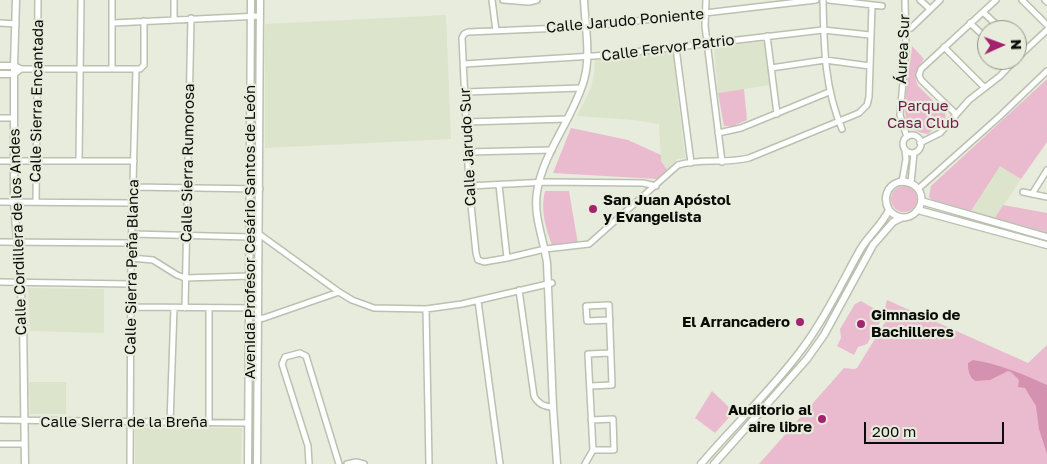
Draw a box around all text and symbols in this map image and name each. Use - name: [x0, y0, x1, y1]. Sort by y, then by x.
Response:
- street label: Calle Jarudo Poniente: [545, 5, 705, 37]
- street label: Áurea Sur: [892, 14, 914, 84]
- street label: Calle Sierra Encantada: [27, 19, 47, 183]
- north arrow: [977, 20, 1027, 70]
- street label: Calle Fervor Patrio: [600, 31, 736, 65]
- text: N: [1008, 39, 1025, 50]
- street label: Calle Sierra Rumorosa: [178, 83, 198, 243]
- street label: Avenida Profesor Cesário Santos de León: [241, 85, 259, 379]
- street label: Calle Jarudo Sur: [456, 87, 480, 207]
- park label: Parque Casa Club: [887, 97, 959, 132]
- street label: Calle Cordillera de los Andes: [5, 128, 31, 336]
- street label: Calle Sierra Peña Blanca: [121, 179, 143, 355]
- place label: San Juan Apóstol y Evangelista: [603, 191, 731, 226]
- marker: San Juan Apóstol y Evangelista: [587, 203, 599, 215]
- place label: Gimnasio de Bachilleres: [871, 306, 960, 341]
- place label: El Arrancadero: [682, 313, 790, 331]
- marker: El Arrancadero: [794, 316, 806, 328]
- marker: Gimnasio de Bachilleres: [855, 318, 867, 330]
- place label: Auditorio al aire libre: [728, 401, 812, 436]
- scale bar: [867, 412, 1007, 444]
- street label: Calle Sierra de la Breña: [40, 413, 208, 431]
- marker: Auditorio al aire libre: [816, 413, 828, 425]
- text: 200 m: [872, 422, 916, 440]

